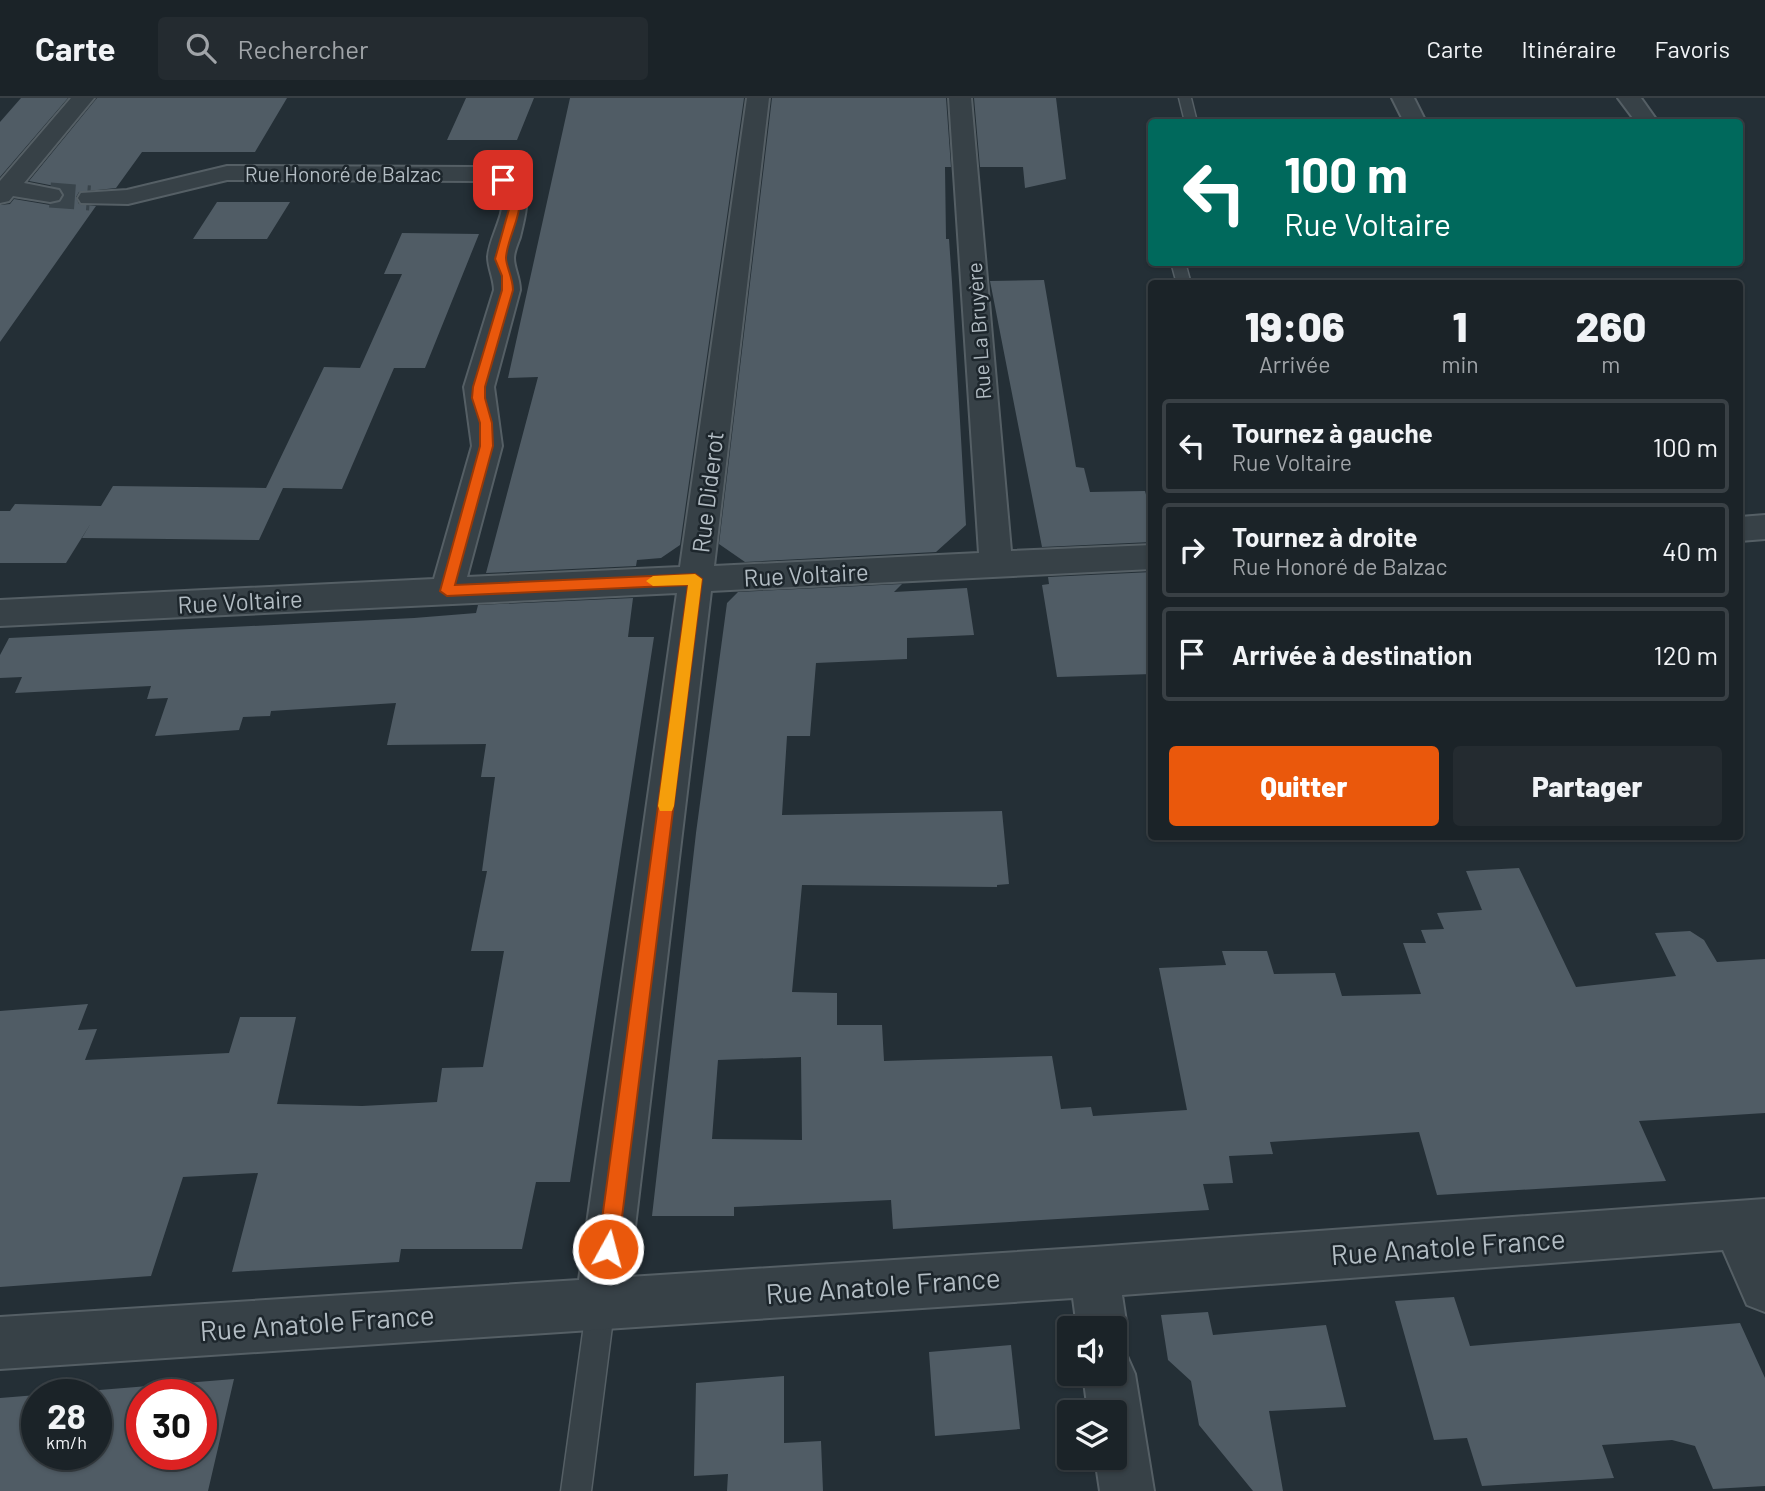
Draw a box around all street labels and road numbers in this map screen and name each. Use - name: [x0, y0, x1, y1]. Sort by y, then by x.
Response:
- street label: Rue Honoré de Balzac: [245, 161, 441, 186]
- street label: Rue La Bruyère: [961, 261, 995, 401]
- street label: Rue Diderot: [685, 430, 729, 554]
- street label: Rue Voltaire: [743, 556, 869, 592]
- street label: Rue Voltaire: [177, 583, 303, 619]
- street label: Rue Anatole France: [1329, 1221, 1567, 1271]
- street label: Rue Anatole France: [764, 1260, 1002, 1310]
- street label: Rue Anatole France: [198, 1297, 436, 1347]

